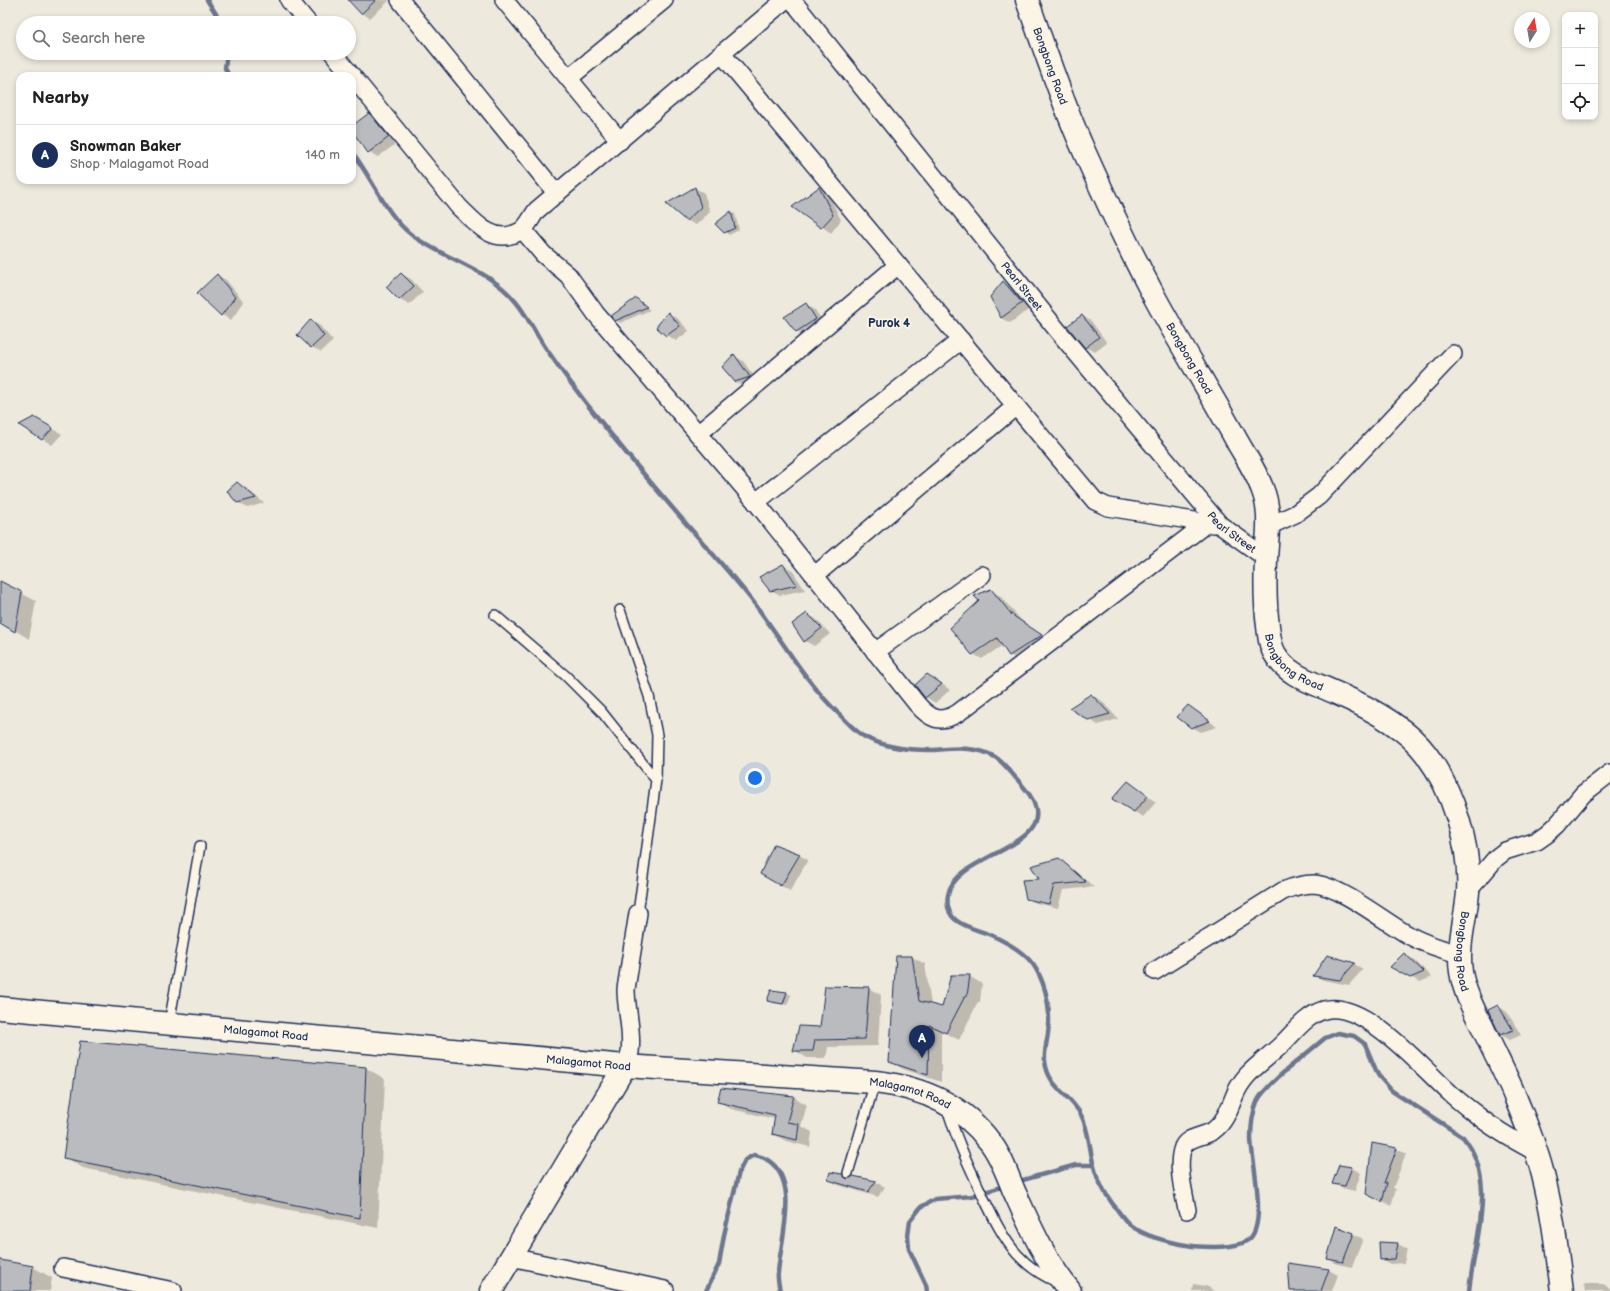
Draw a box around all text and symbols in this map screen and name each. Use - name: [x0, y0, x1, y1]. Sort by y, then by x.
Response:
- north arrow: [1514, 12, 1550, 48]
- map controls: [1562, 12, 1598, 120]
- button: +: [1562, 12, 1598, 48]
- search box: [16, 16, 356, 60]
- street label: Bongbong Road: [1031, 25, 1071, 106]
- icon: search: [30, 27, 52, 49]
- text: Search here: [62, 29, 145, 48]
- button: −: [1562, 48, 1598, 84]
- button: locate: [1562, 84, 1598, 120]
- text: Nearby: [32, 88, 89, 108]
- text: Snowman Baker: [70, 137, 181, 156]
- text: A: [41, 147, 49, 163]
- text: 140 m: [305, 147, 340, 163]
- text: Shop · Malagamot Road: [70, 156, 209, 172]
- street label: Pearl Street: [998, 259, 1046, 313]
- district label: Purok 4: [868, 316, 910, 331]
- street label: Bongbong Road: [1163, 320, 1215, 396]
- street label: Pearl Street: [1205, 509, 1259, 556]
- street label: Bongbong Road: [1262, 633, 1326, 693]
- your location: [745, 768, 765, 788]
- street label: Bongbong Road: [1453, 910, 1472, 993]
- street label: Malagamot Road: [223, 1022, 309, 1043]
- pin: A: [909, 1025, 935, 1058]
- street label: Malagamot Road: [545, 1052, 631, 1073]
- street label: Malagamot Road: [869, 1075, 953, 1111]

